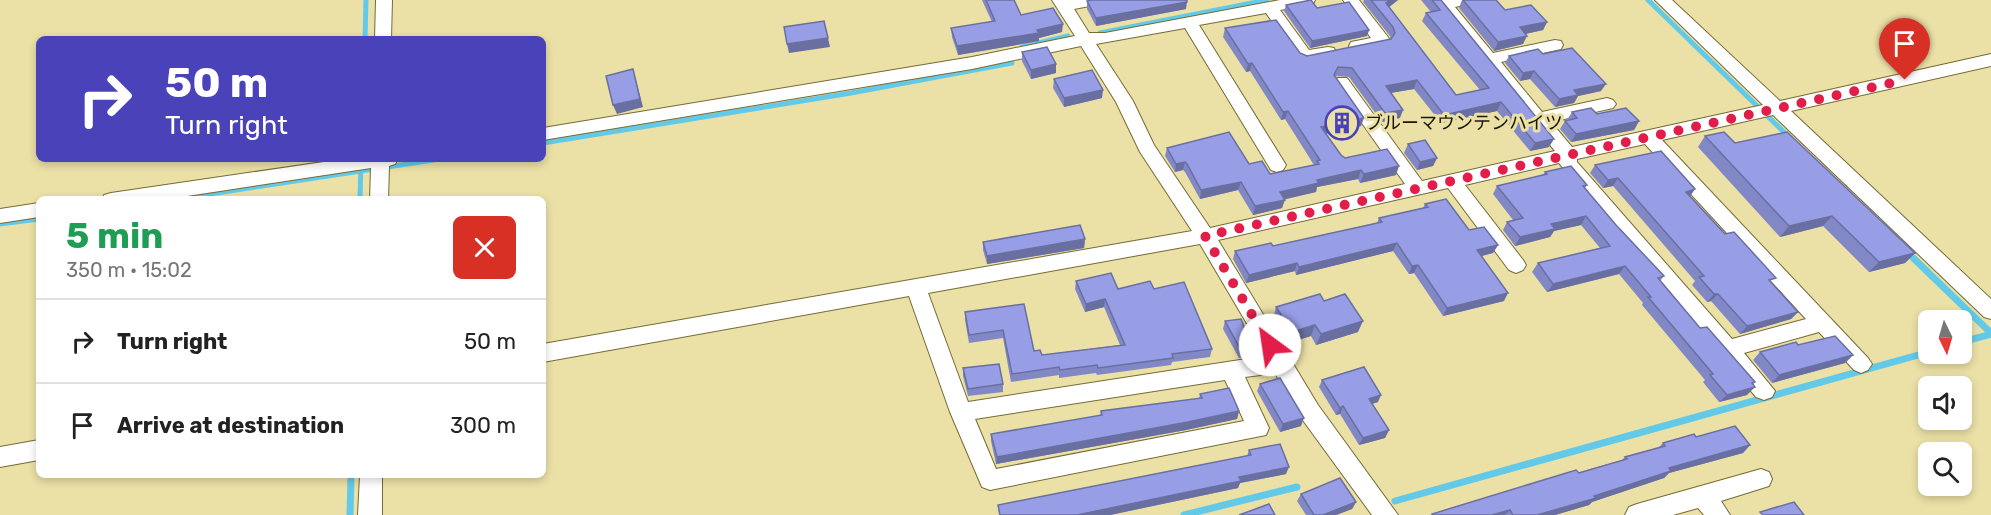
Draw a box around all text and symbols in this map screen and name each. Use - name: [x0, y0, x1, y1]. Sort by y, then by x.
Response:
- pin: [1879, 18, 1930, 80]
- icon: arrive: [1888, 27, 1921, 60]
- text: 50 m: [165, 58, 268, 108]
- icon: right: [66, 60, 144, 138]
- building icon: ブルーマウンテンハイツ: [1324, 105, 1360, 141]
- text: Turn right: [165, 109, 288, 141]
- place label: ブルーマウンテンハイツ: [1365, 112, 1563, 134]
- text: 5 min: [66, 214, 163, 257]
- button: close: [453, 216, 516, 279]
- text: 350 m · 15:02: [66, 258, 192, 282]
- north arrow: [1918, 310, 1972, 364]
- map controls: [1918, 310, 1972, 496]
- position arrow: [1238, 313, 1302, 377]
- icon: right: [66, 325, 99, 358]
- text: Turn right: [117, 328, 227, 355]
- text: 50 m: [464, 328, 516, 355]
- button: sound: [1918, 376, 1972, 430]
- icon: arrive: [66, 409, 99, 442]
- text: Arrive at destination: [117, 412, 344, 439]
- text: 300 m: [450, 412, 516, 439]
- button: search: [1918, 442, 1972, 496]

